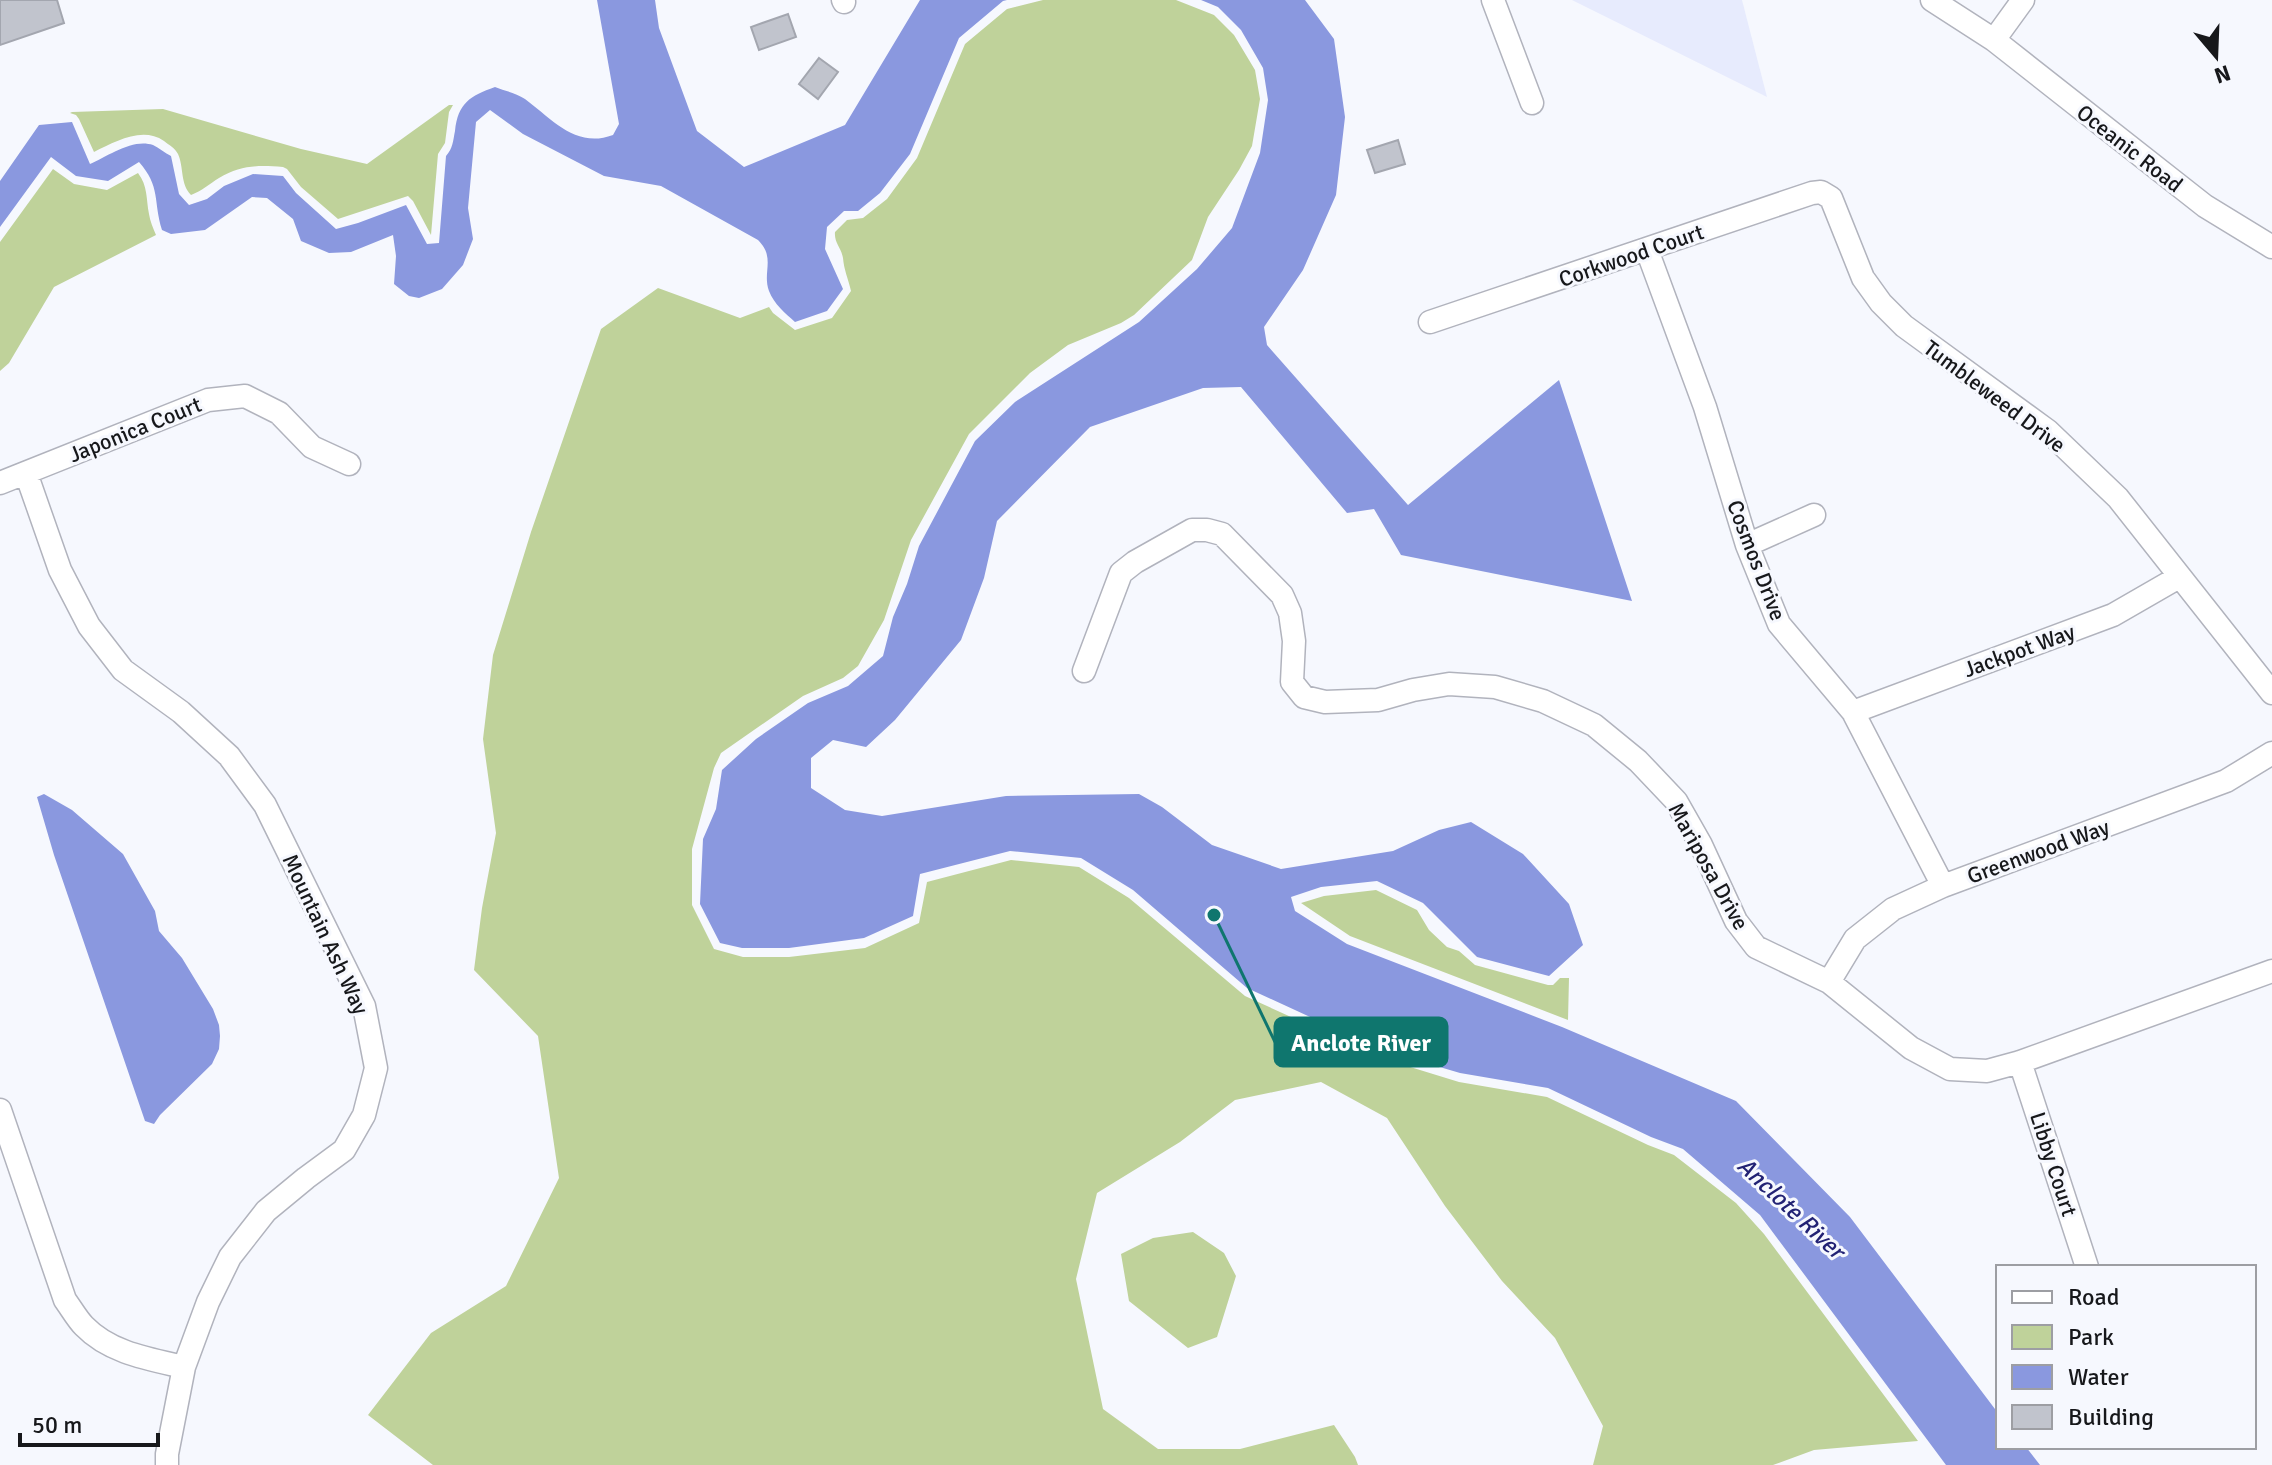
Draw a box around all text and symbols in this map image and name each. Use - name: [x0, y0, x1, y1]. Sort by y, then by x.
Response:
- north arrow: [2176, 16, 2256, 96]
- text: N: [2211, 59, 2234, 90]
- street label: Oceanic Road: [2071, 99, 2188, 198]
- street label: Corkwood Court: [1555, 218, 1707, 293]
- street label: Tumbleweed Drive: [1918, 334, 2071, 458]
- street label: Japonica Court: [65, 390, 206, 468]
- street label: Cosmos Drive: [1721, 496, 1792, 624]
- street label: Jackpot Way: [1960, 618, 2079, 683]
- street label: Mariposa Drive: [1663, 798, 1755, 935]
- street label: Greenwood Way: [1963, 813, 2114, 890]
- street label: Mountain Ash Way: [277, 850, 375, 1019]
- callout: Anclote River: [1275, 1018, 1447, 1066]
- text: Anclote River: [1291, 1028, 1432, 1058]
- street label: Libby Court: [2024, 1109, 2083, 1220]
- water label: Anclote River: [1731, 1151, 1853, 1267]
- legend: [1996, 1265, 2256, 1449]
- text: Road: [2068, 1282, 2119, 1312]
- text: Park: [2068, 1322, 2114, 1352]
- text: Water: [2068, 1362, 2129, 1392]
- scale bar: [20, 1397, 158, 1447]
- text: Building: [2068, 1402, 2154, 1432]
- text: 50 m: [32, 1410, 82, 1440]

